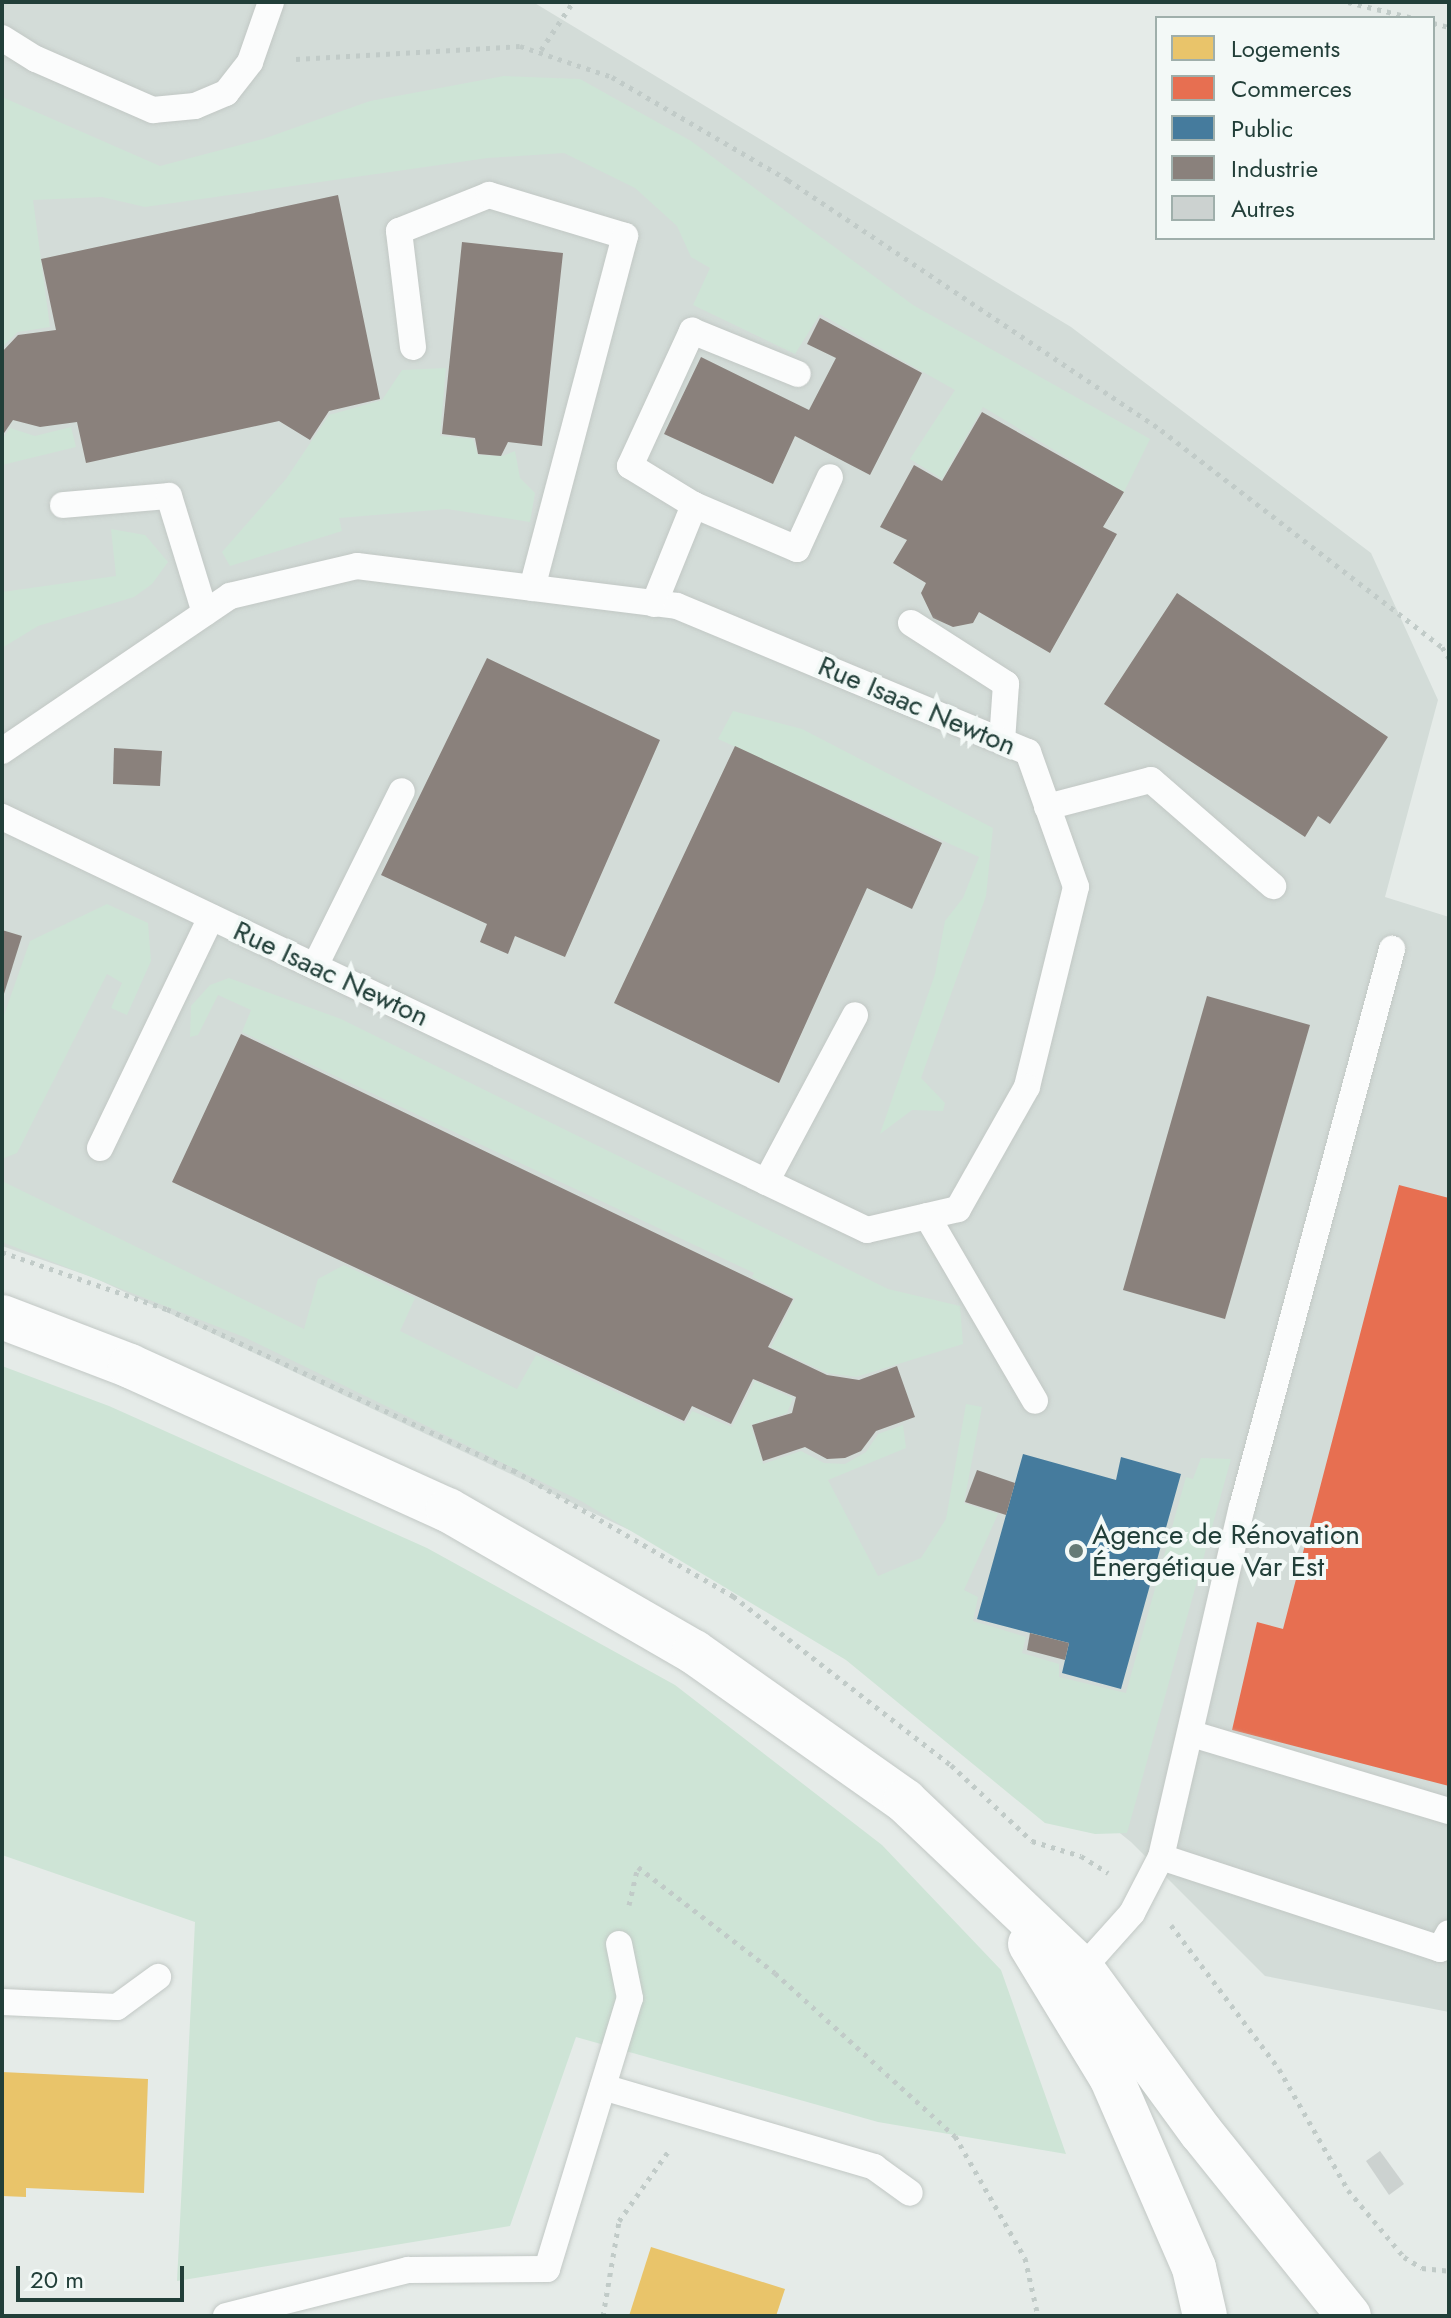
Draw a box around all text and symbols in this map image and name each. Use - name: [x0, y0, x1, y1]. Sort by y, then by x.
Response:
- legend: [1155, 16, 1435, 240]
- text: Logements: [1231, 31, 1340, 66]
- text: Commerces: [1231, 71, 1352, 106]
- text: Public: [1231, 111, 1293, 146]
- text: Industrie: [1231, 151, 1318, 186]
- text: Autres: [1231, 191, 1295, 226]
- street label: Rue Isaac Newton: [813, 649, 1021, 763]
- street label: Rue Isaac Newton: [228, 914, 434, 1034]
- place label: Agence de Rénovation Énergétique Var Est: [1092, 1518, 1360, 1584]
- marker: Agence de Rénovation Énergétique Var Est: [1067, 1542, 1085, 1560]
- scale bar: [20, 2250, 188, 2300]
- text: 20 m: [30, 2262, 84, 2297]

